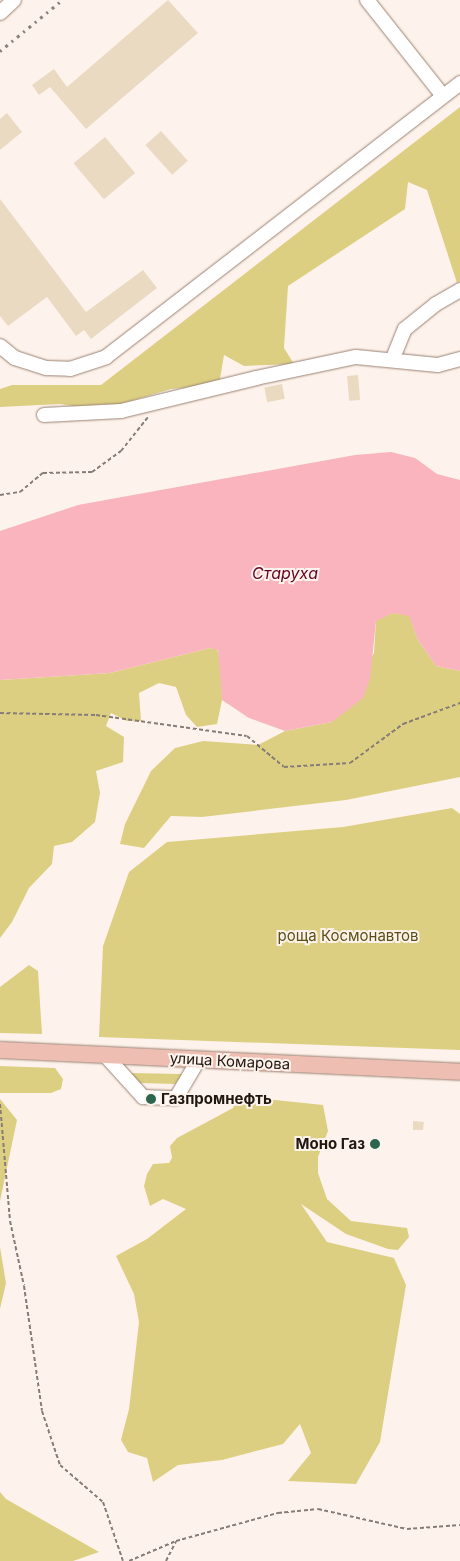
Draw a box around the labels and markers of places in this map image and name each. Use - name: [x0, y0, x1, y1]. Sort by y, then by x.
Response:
- place label: Газпромнефть: [161, 1090, 272, 1108]
- marker: Газпромнефть: [145, 1093, 157, 1105]
- place label: Моно Газ: [296, 1135, 365, 1153]
- marker: Моно Газ: [369, 1138, 381, 1150]

